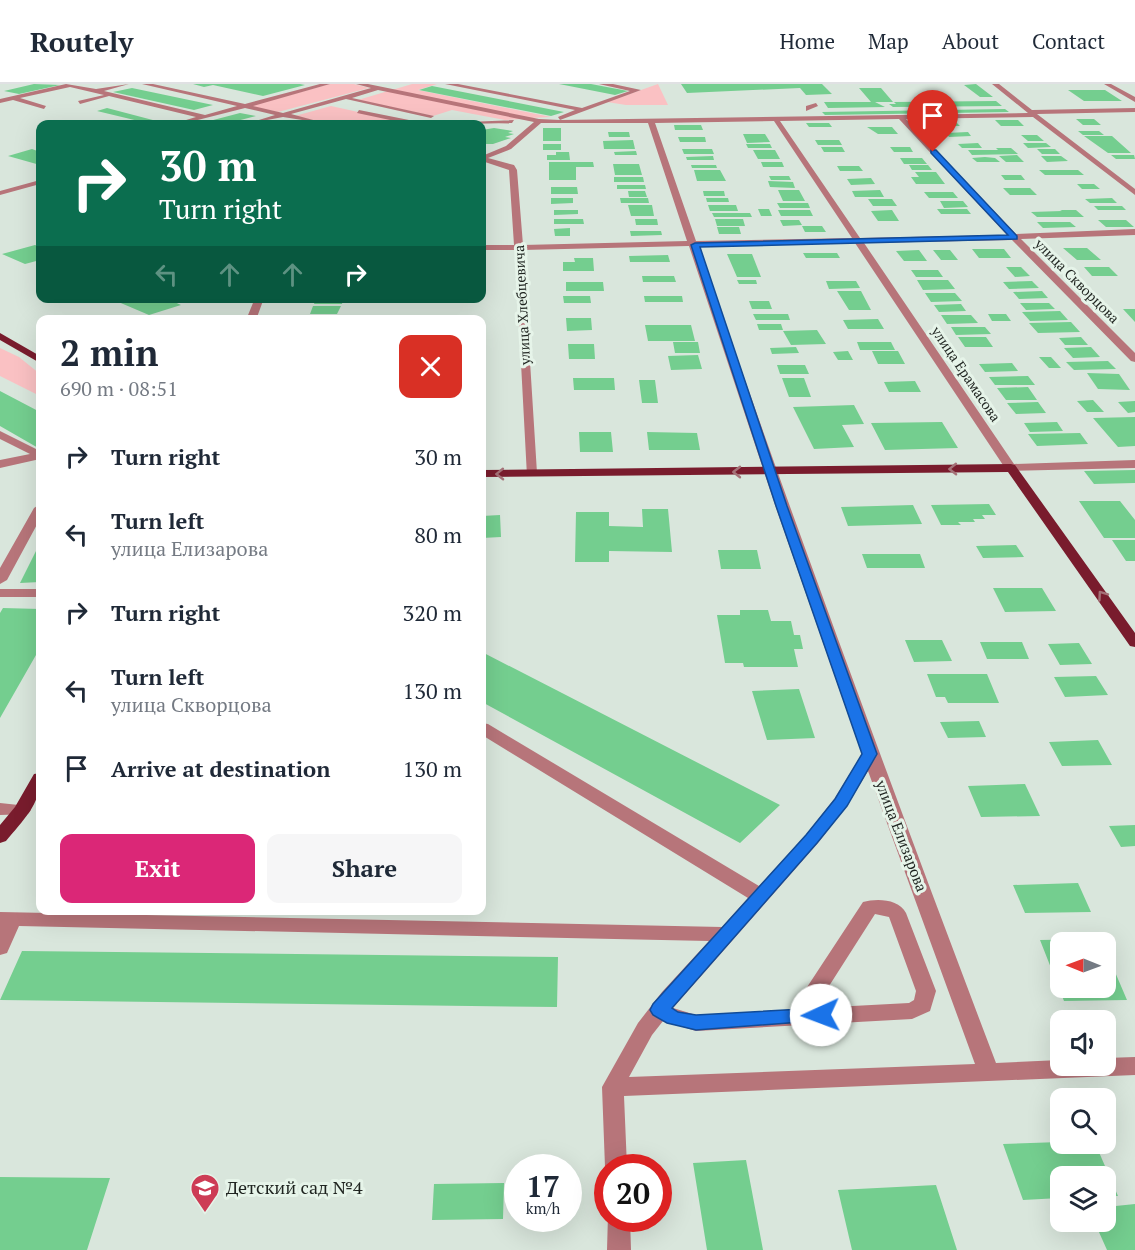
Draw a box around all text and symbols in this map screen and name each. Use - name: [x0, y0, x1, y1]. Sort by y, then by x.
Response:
- text: Routely: [30, 23, 133, 60]
- text: Home: [779, 27, 835, 55]
- text: Map: [868, 27, 909, 55]
- text: About: [942, 27, 999, 55]
- text: Contact: [1032, 27, 1105, 55]
- pin: [907, 90, 958, 152]
- icon: arrive: [916, 99, 949, 132]
- text: 30 m: [159, 137, 257, 193]
- icon: right: [60, 144, 138, 222]
- text: Turn right: [159, 191, 282, 227]
- street label: улица Скворцова: [1030, 233, 1124, 327]
- street label: улица Хлебцевича: [509, 245, 534, 366]
- icon: left: [150, 258, 183, 291]
- icon: ahead: [213, 258, 246, 291]
- icon: ahead: [276, 258, 309, 291]
- icon: right: [339, 258, 372, 291]
- street label: улица Ерамасова: [927, 322, 1005, 425]
- text: 2 min: [60, 329, 158, 376]
- button: close: [399, 335, 462, 398]
- text: 690 m · 08:51: [60, 375, 178, 402]
- icon: right: [60, 440, 93, 473]
- text: Turn right: [111, 442, 220, 471]
- text: 30 m: [414, 442, 462, 471]
- one-way arrow: [948, 462, 957, 475]
- one-way arrow: [733, 466, 742, 478]
- one-way arrow: [496, 468, 505, 480]
- text: Turn left: [111, 506, 204, 535]
- icon: left: [60, 518, 93, 551]
- text: 80 m: [414, 520, 462, 549]
- text: улица Елизарова: [111, 535, 268, 562]
- one-way arrow: [1098, 590, 1109, 601]
- icon: right: [60, 596, 93, 629]
- text: Turn right: [111, 598, 220, 627]
- text: 320 m: [402, 598, 462, 627]
- text: Turn left: [111, 662, 204, 691]
- icon: left: [60, 674, 93, 707]
- text: 130 m: [402, 676, 462, 705]
- text: улица Скворцова: [111, 691, 272, 718]
- icon: arrive: [60, 752, 93, 785]
- text: Arrive at destination: [111, 754, 330, 783]
- text: 130 m: [402, 754, 462, 783]
- street label: улица Елизарова: [871, 776, 933, 895]
- button: Exit: [60, 834, 255, 903]
- button: Share: [267, 834, 462, 903]
- north arrow: [1050, 932, 1116, 998]
- map controls: [1050, 932, 1116, 1232]
- position arrow: [789, 983, 853, 1047]
- button: sound: [1050, 1010, 1116, 1076]
- button: search: [1050, 1088, 1116, 1154]
- speed limit sign: 20: [594, 1154, 672, 1232]
- text: 17: [526, 1166, 560, 1206]
- button: layers: [1050, 1166, 1116, 1232]
- school or university icon: Детский сад №4: [189, 1172, 221, 1214]
- place label: Детский сад №4: [226, 1175, 363, 1199]
- text: km/h: [526, 1198, 560, 1218]

